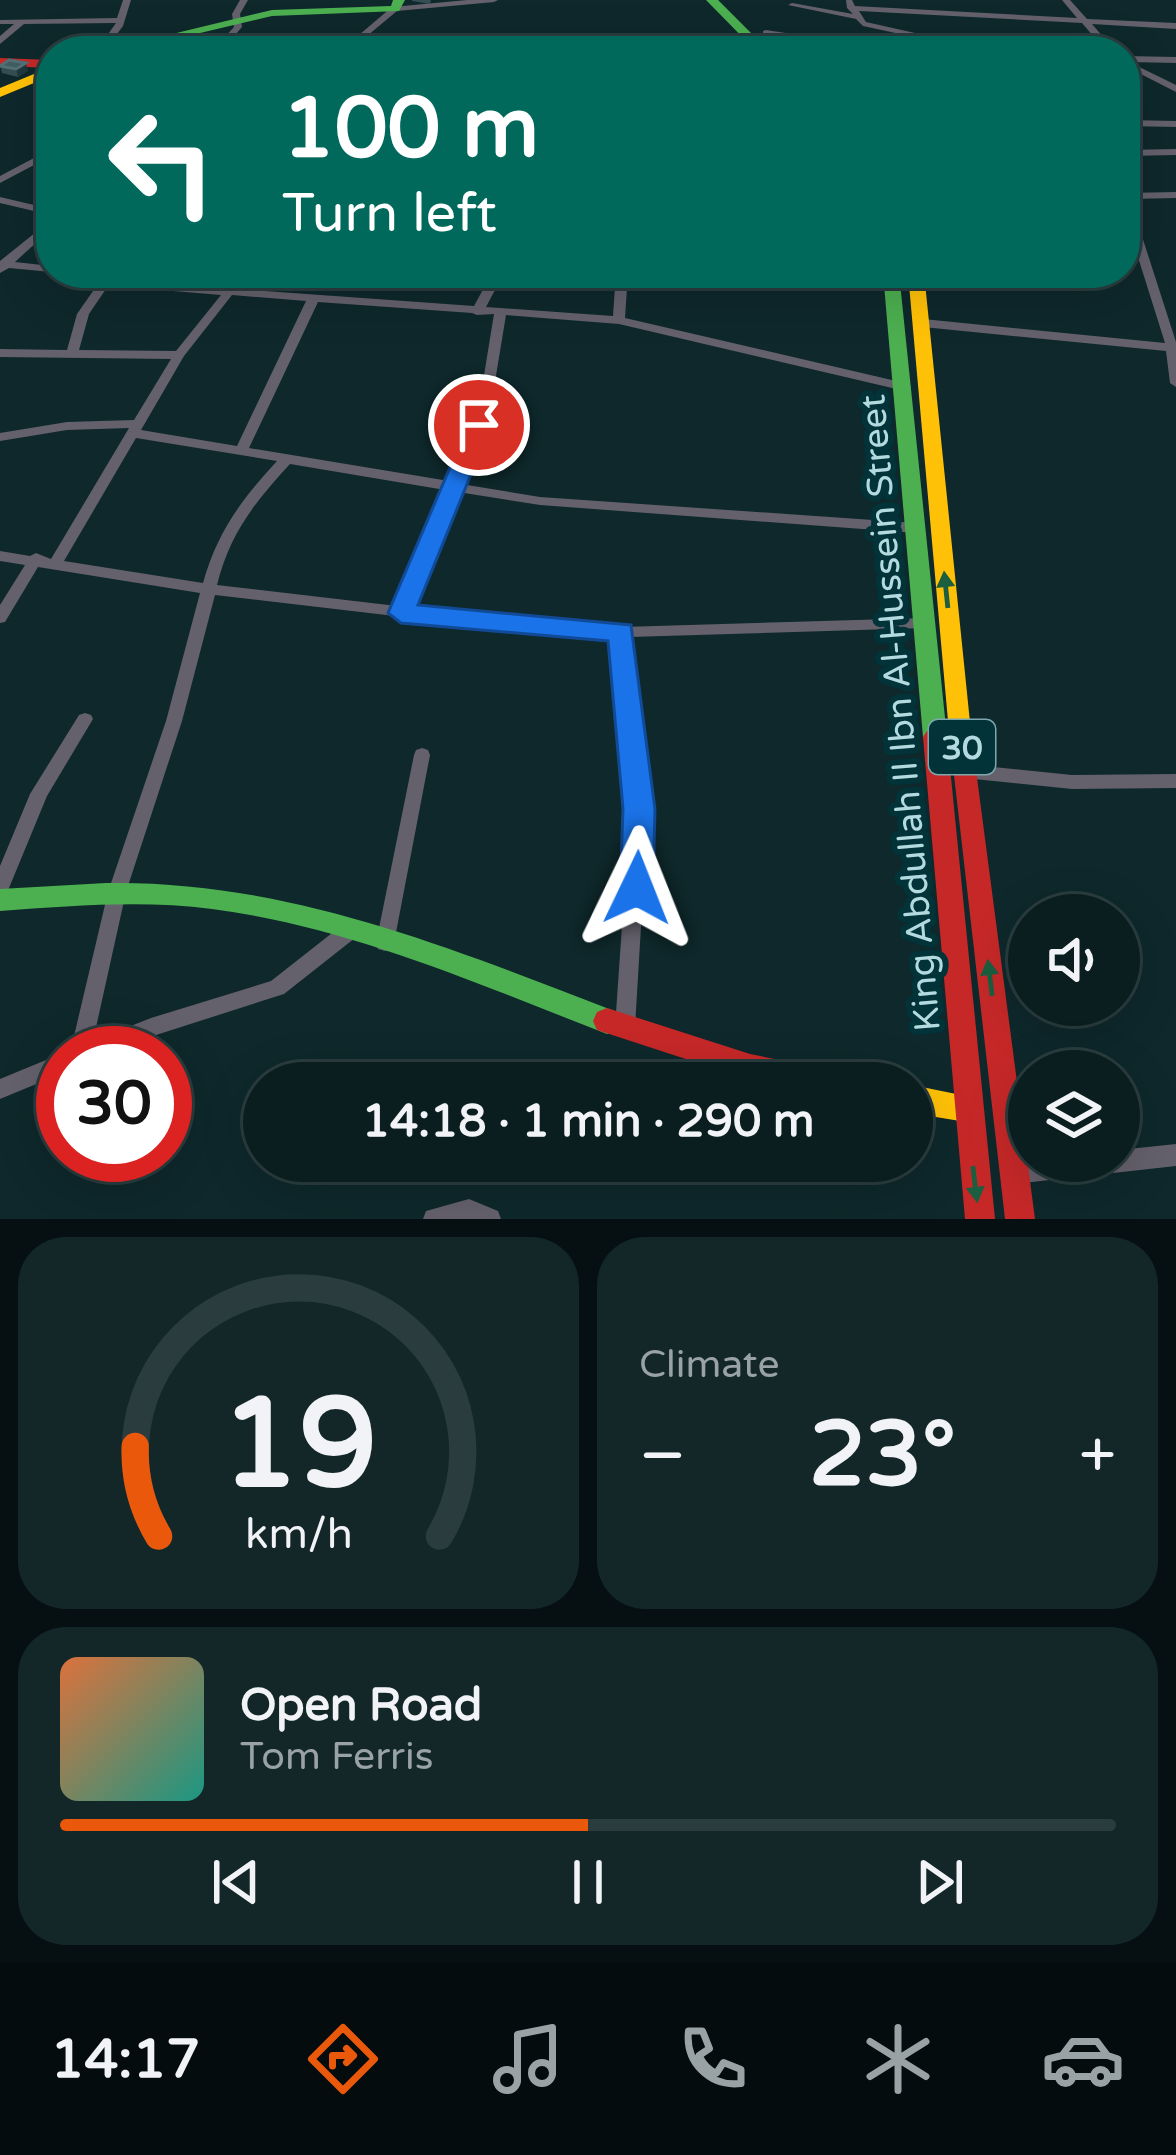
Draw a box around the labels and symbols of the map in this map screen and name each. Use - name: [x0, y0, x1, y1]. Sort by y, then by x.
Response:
- pin: [428, 374, 530, 476]
- street label: King Abdullah II Ibn Al-Hussein Street: [851, 393, 950, 1033]
- one-way arrow: [936, 571, 955, 609]
- road number: 30: [929, 720, 995, 774]
- position arrow: [574, 825, 700, 951]
- one-way arrow: [980, 959, 999, 996]
- speed limit sign: 30: [36, 1026, 192, 1182]
- one-way arrow: [966, 1166, 985, 1203]

